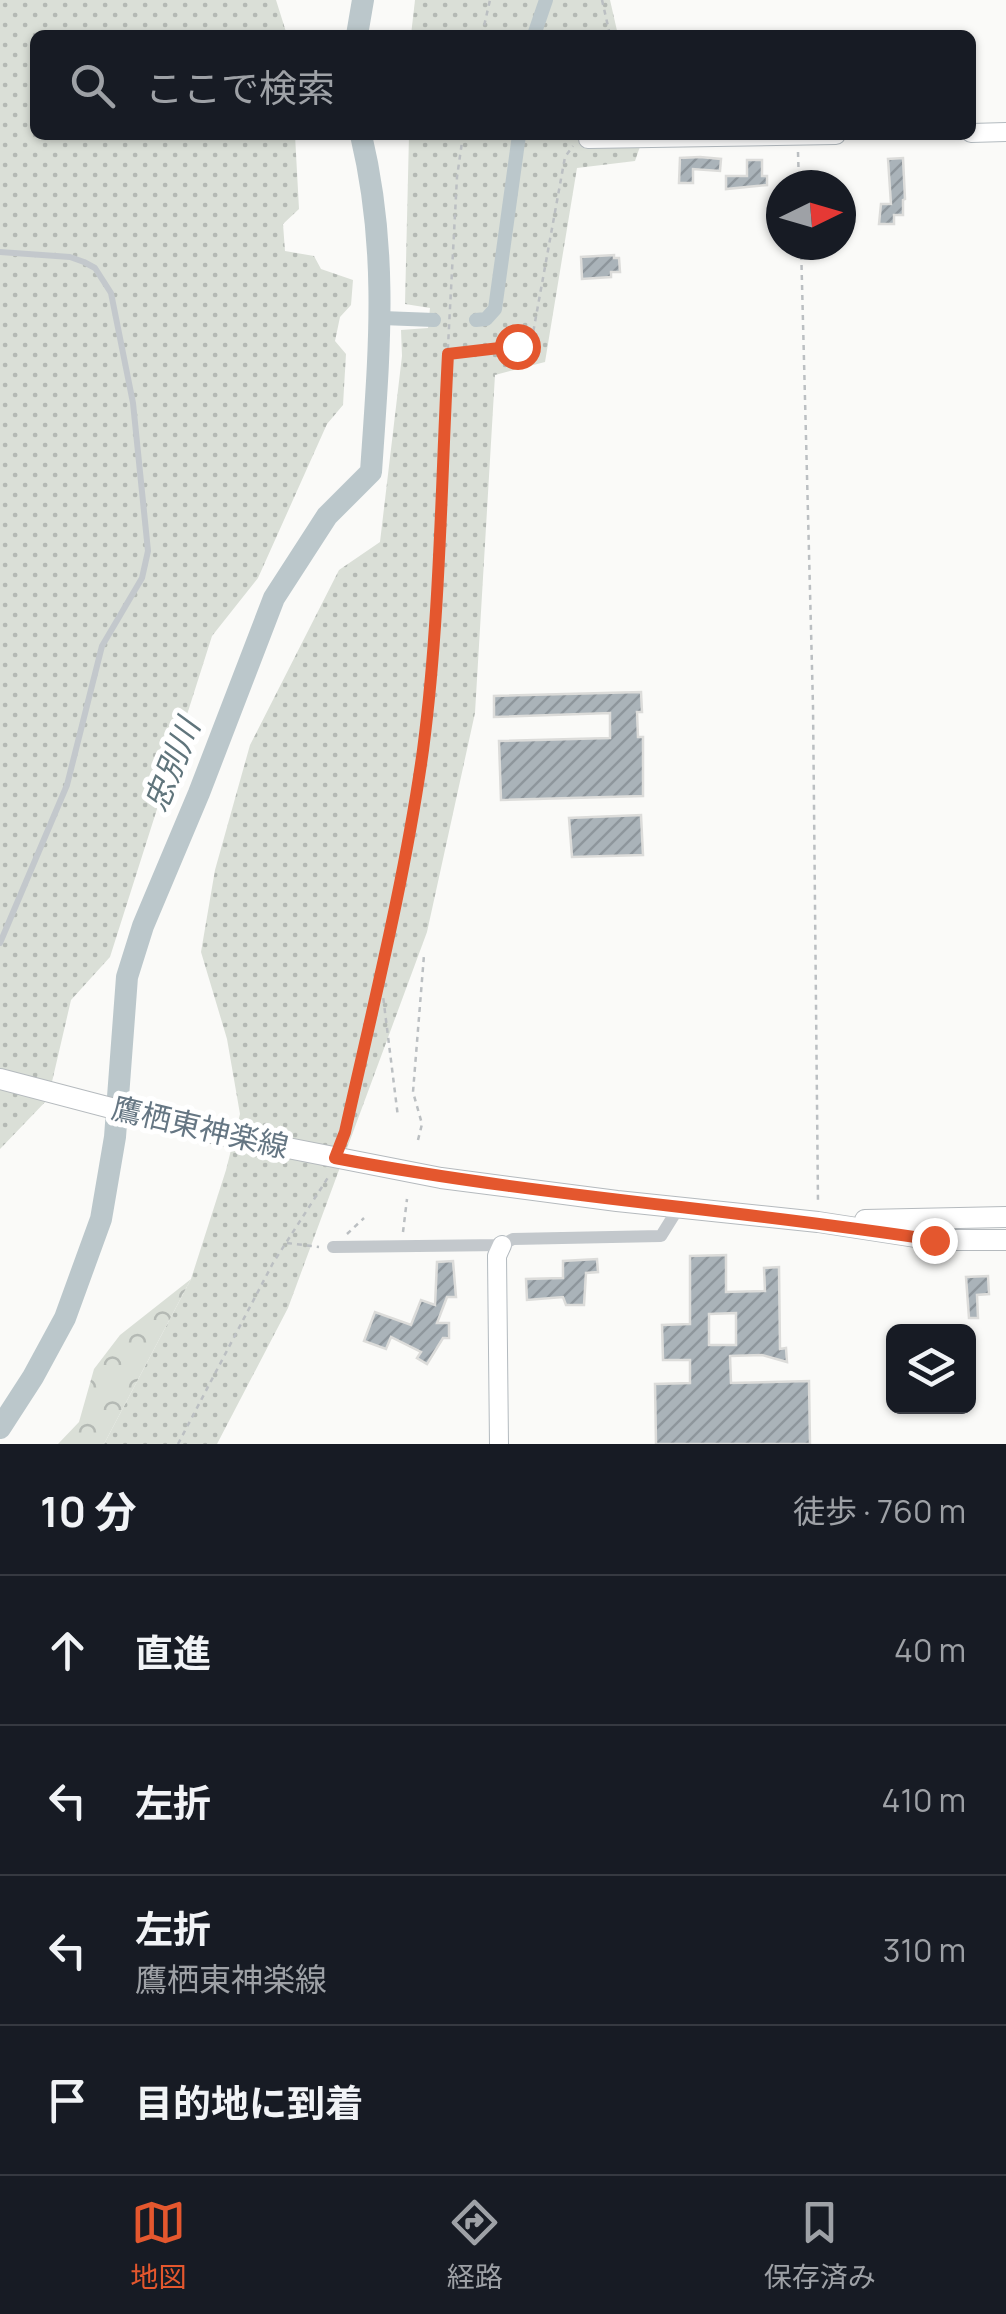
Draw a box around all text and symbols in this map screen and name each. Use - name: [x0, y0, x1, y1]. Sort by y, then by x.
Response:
- search box: [30, 30, 976, 140]
- icon: search: [65, 58, 120, 113]
- text: ここで検索: [145, 61, 335, 113]
- north arrow: [766, 170, 856, 260]
- route start: [495, 324, 541, 370]
- water label: 忠別川: [133, 709, 211, 817]
- street label: 鷹栖東神楽線: [108, 1086, 293, 1167]
- route end: [912, 1218, 958, 1264]
- map controls: [886, 1324, 976, 1414]
- button: layers: [886, 1324, 976, 1414]
- text: 10 分: [40, 1482, 136, 1540]
- text: 徒歩 · 760 m: [793, 1489, 966, 1533]
- icon: ahead: [40, 1623, 95, 1678]
- text: 直進: [135, 1626, 211, 1678]
- text: 40 m: [894, 1628, 966, 1672]
- icon: left: [40, 1773, 95, 1828]
- text: 左折: [135, 1776, 211, 1828]
- text: 410 m: [882, 1778, 966, 1822]
- text: 左折: [135, 1902, 211, 1954]
- icon: left: [40, 1923, 95, 1978]
- text: 310 m: [883, 1928, 966, 1972]
- text: 鷹栖東神楽線: [135, 1957, 327, 2001]
- icon: arrive: [40, 2073, 95, 2128]
- text: 目的地に到着: [135, 2076, 363, 2128]
- tab: 地図: [130, 2195, 186, 2295]
- tab: 経路: [447, 2195, 503, 2295]
- tab: 保存済み: [764, 2195, 876, 2295]

